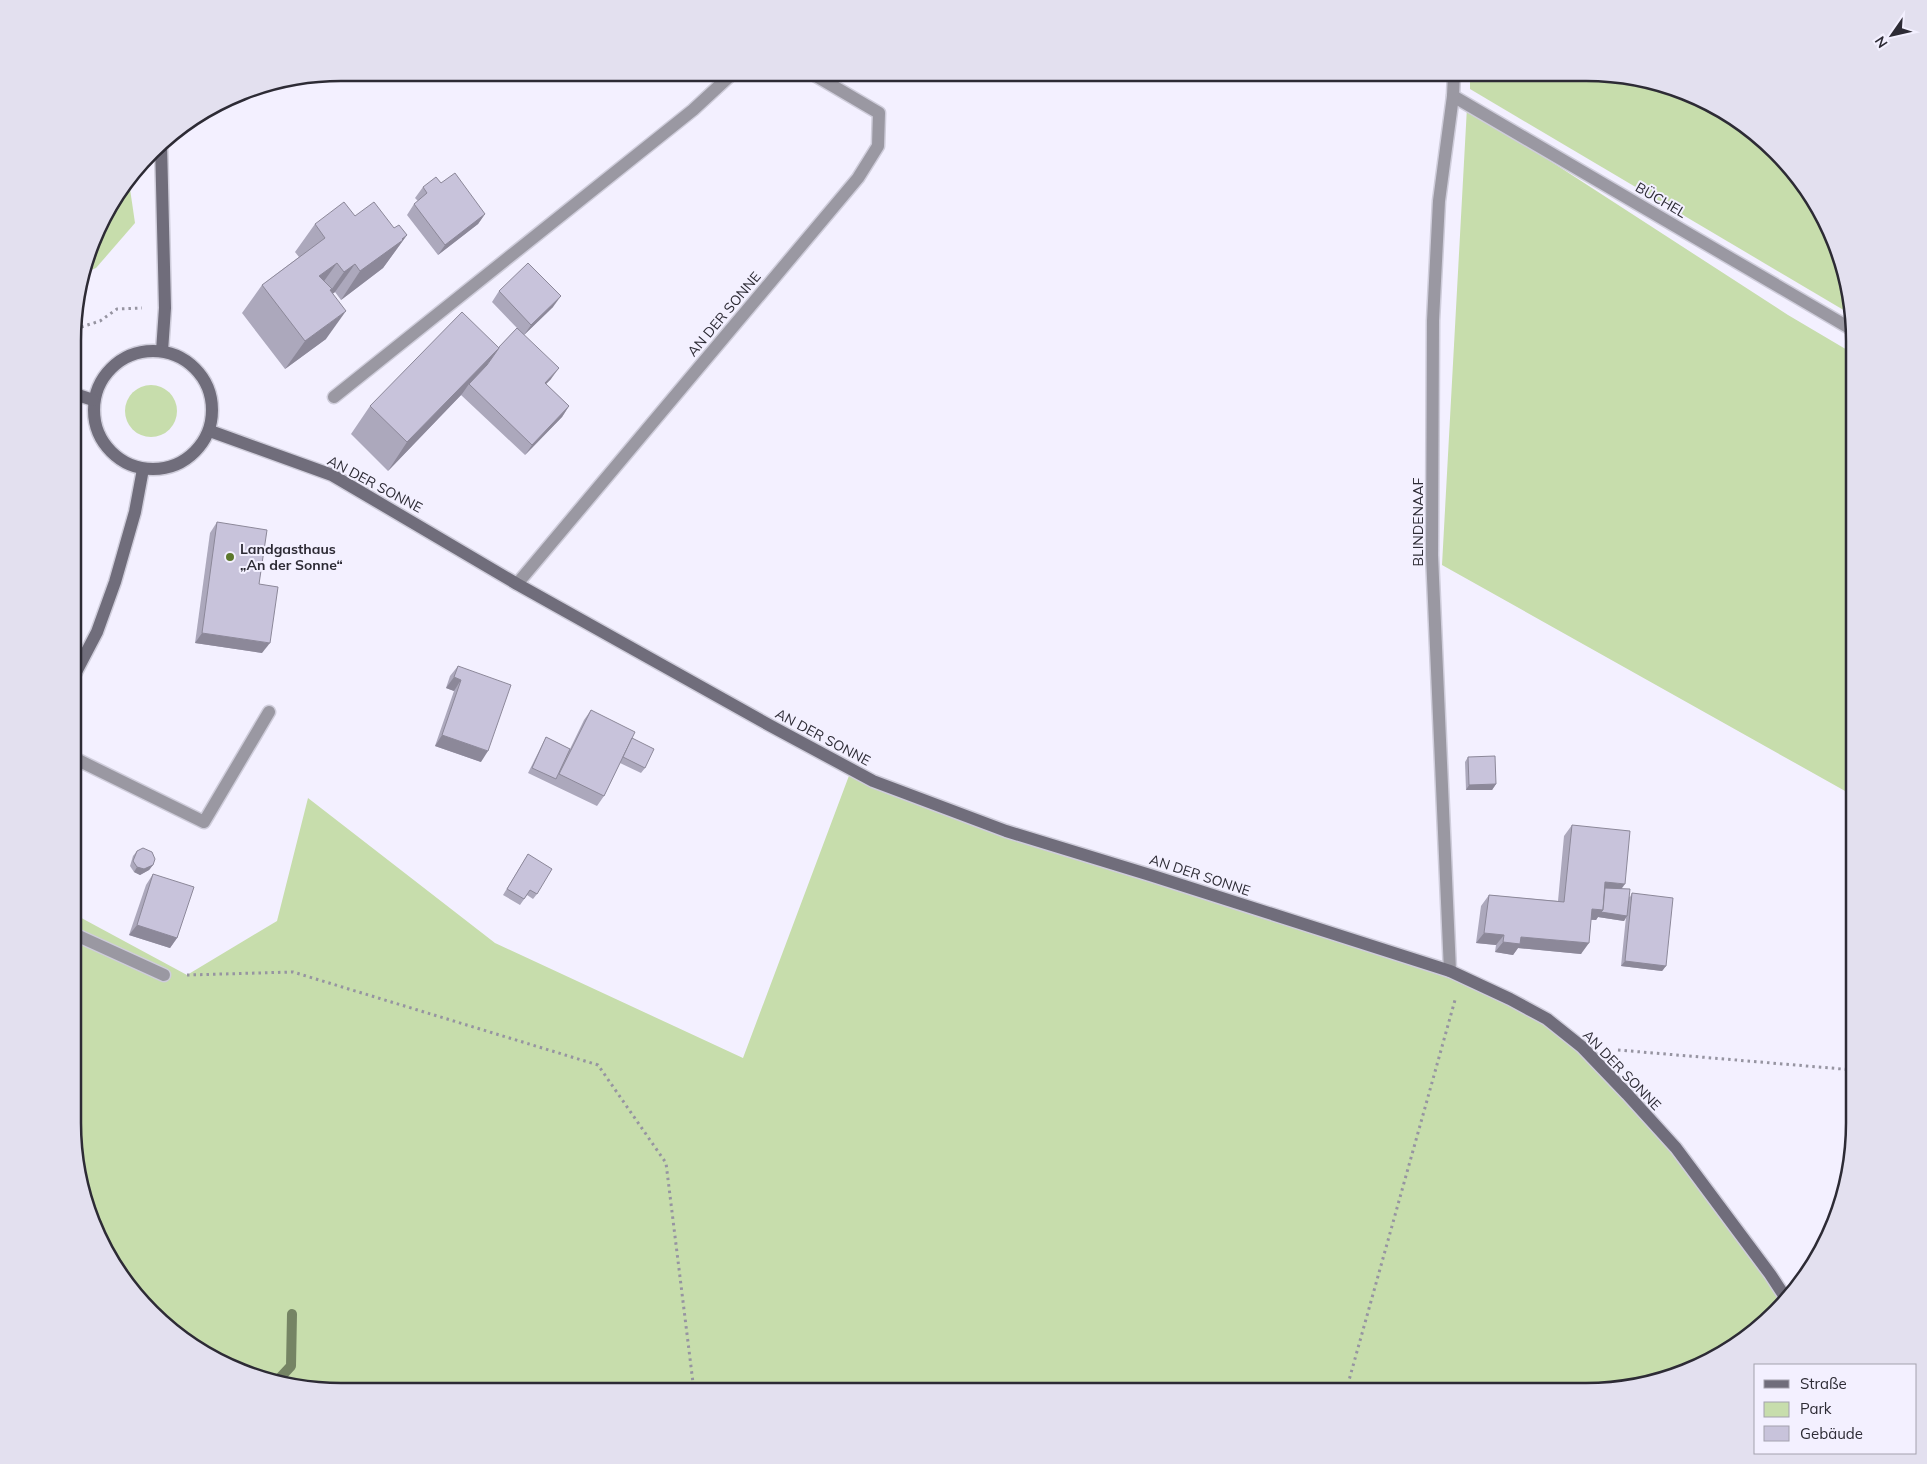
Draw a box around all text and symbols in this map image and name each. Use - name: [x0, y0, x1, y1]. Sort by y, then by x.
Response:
- north arrow: [1867, 10, 1917, 60]
- text: N: [1871, 33, 1892, 52]
- street label: BÜCHEL: [1632, 178, 1690, 222]
- street label: AN DER SONNE: [683, 268, 765, 360]
- street label: AN DER SONNE: [324, 451, 426, 517]
- street label: BLINDENAAF: [1409, 477, 1427, 566]
- place label: Landgasthaus „An der Sonne“: [240, 540, 343, 574]
- marker: Landgasthaus „An der Sonne“: [224, 551, 236, 563]
- street label: AN DER SONNE: [772, 704, 874, 770]
- street label: AN DER SONNE: [1147, 850, 1253, 900]
- street label: AN DER SONNE: [1579, 1026, 1665, 1114]
- legend: [1754, 1364, 1917, 1454]
- text: Straße: [1800, 1374, 1847, 1393]
- text: Park: [1800, 1399, 1832, 1418]
- text: Gebäude: [1800, 1424, 1863, 1443]

